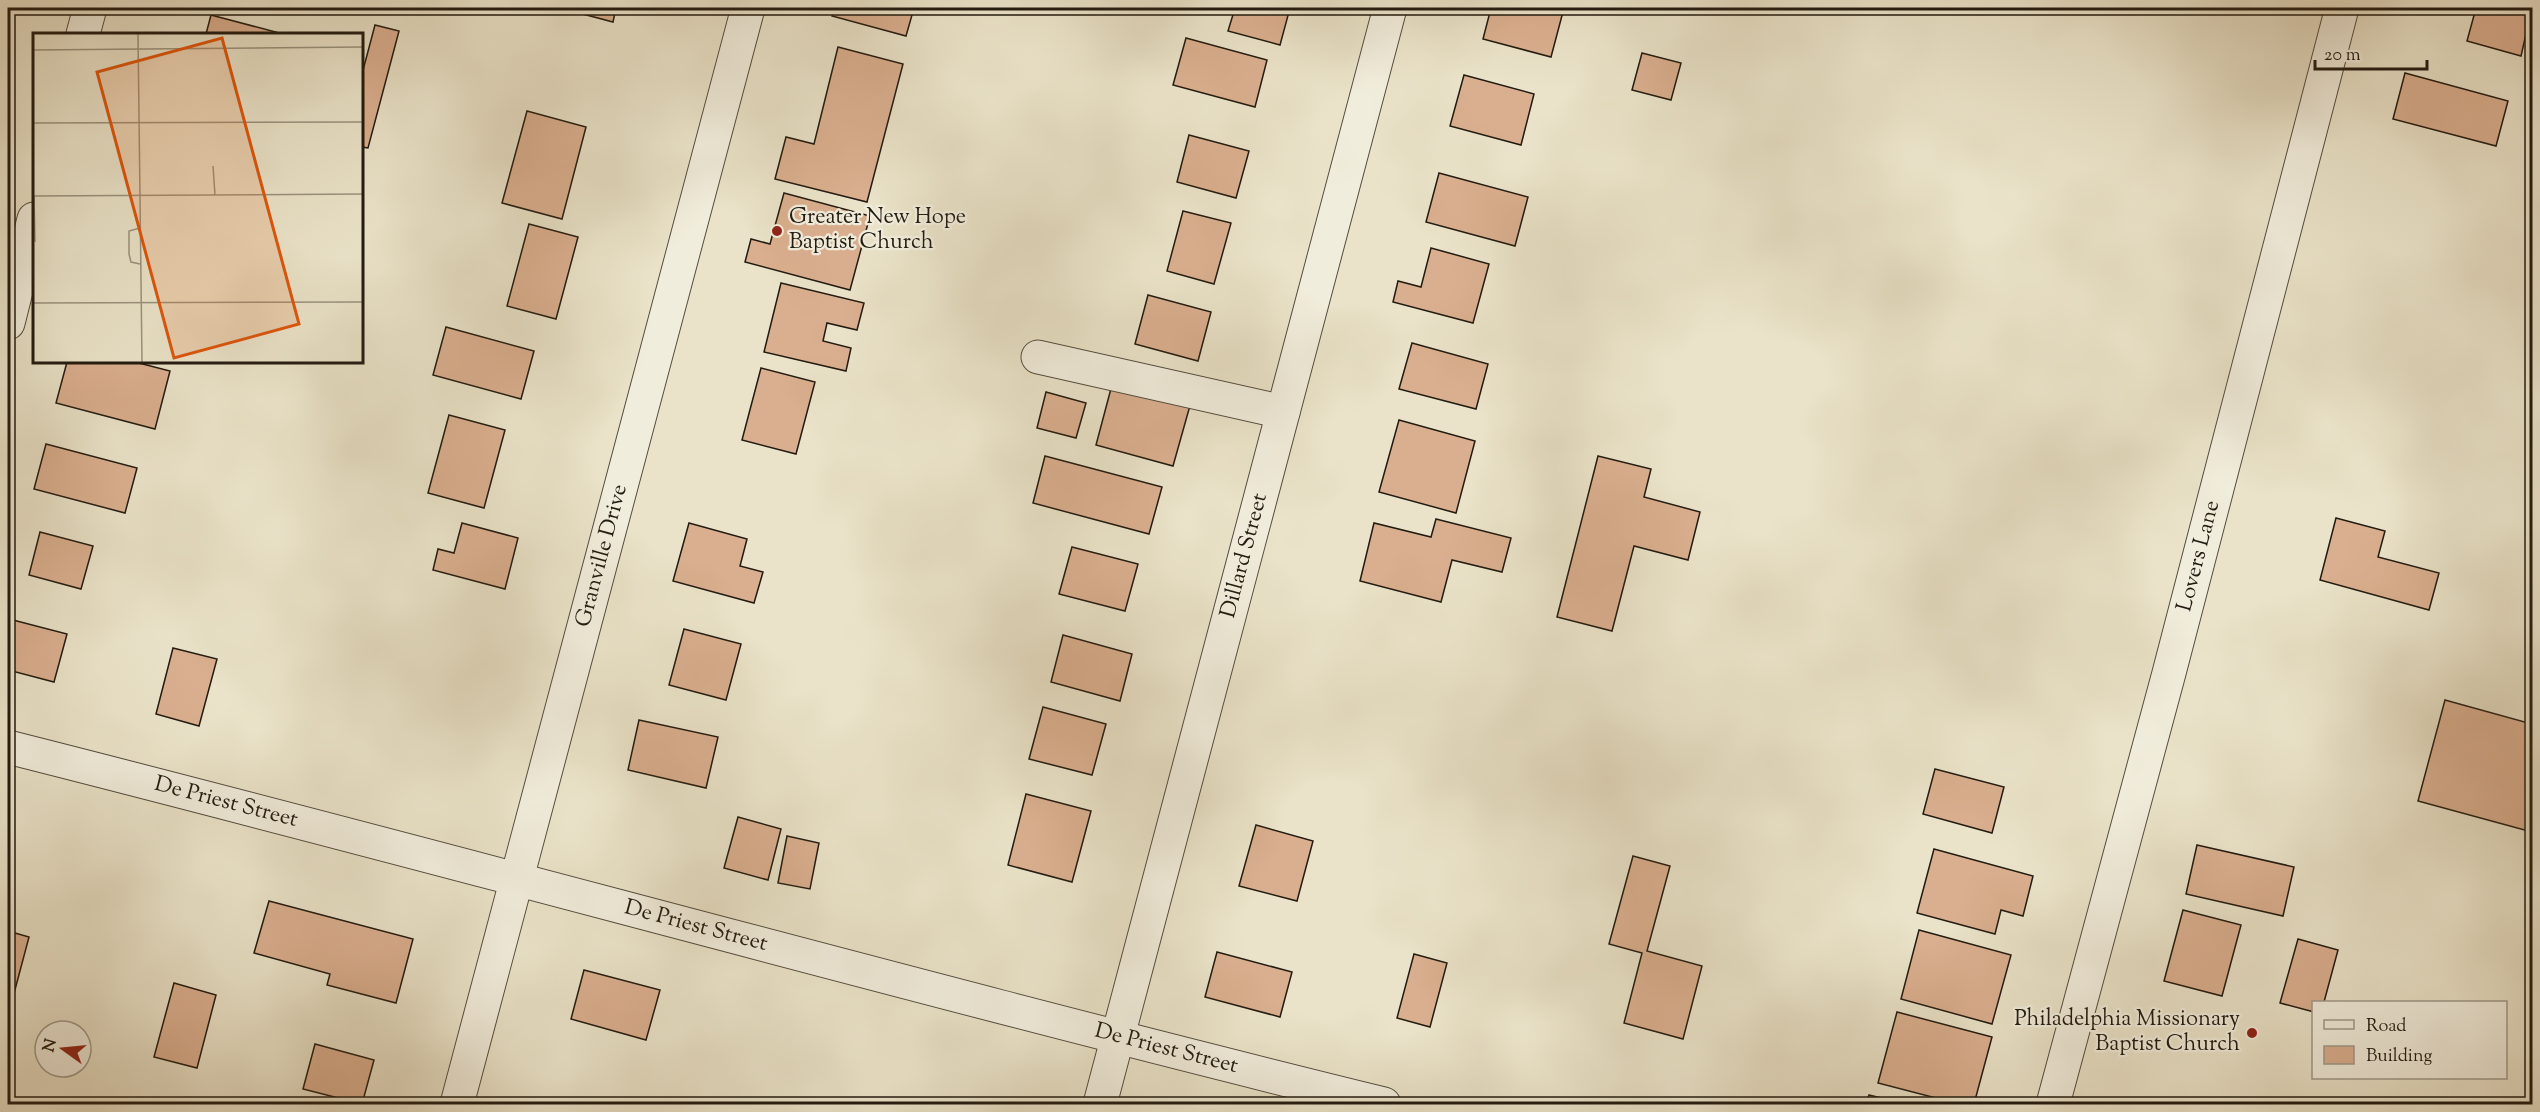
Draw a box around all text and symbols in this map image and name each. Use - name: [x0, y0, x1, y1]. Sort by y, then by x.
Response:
- inset map: [33, 33, 363, 363]
- scale bar: [2315, 33, 2428, 71]
- text: 20 m: [2324, 43, 2361, 69]
- place label: Greater New Hope Baptist Church: [789, 202, 966, 259]
- marker: Greater New Hope Baptist Church: [770, 224, 784, 238]
- street label: Granville Drive: [568, 481, 637, 631]
- street label: Dillard Street: [1213, 489, 1277, 622]
- street label: Lovers Lane: [2170, 497, 2229, 615]
- street label: De Priest Street: [151, 769, 302, 837]
- street label: De Priest Street: [621, 892, 771, 961]
- legend: [2312, 1001, 2507, 1079]
- place label: Philadelphia Missionary Baptist Church: [2014, 1004, 2240, 1061]
- text: Road: [2366, 1014, 2406, 1040]
- street label: De Priest Street: [1091, 1016, 1242, 1083]
- north arrow: [33, 1019, 93, 1079]
- marker: Philadelphia Missionary Baptist Church: [2245, 1026, 2259, 1040]
- text: N: [38, 1036, 64, 1055]
- text: Building: [2366, 1044, 2432, 1070]

